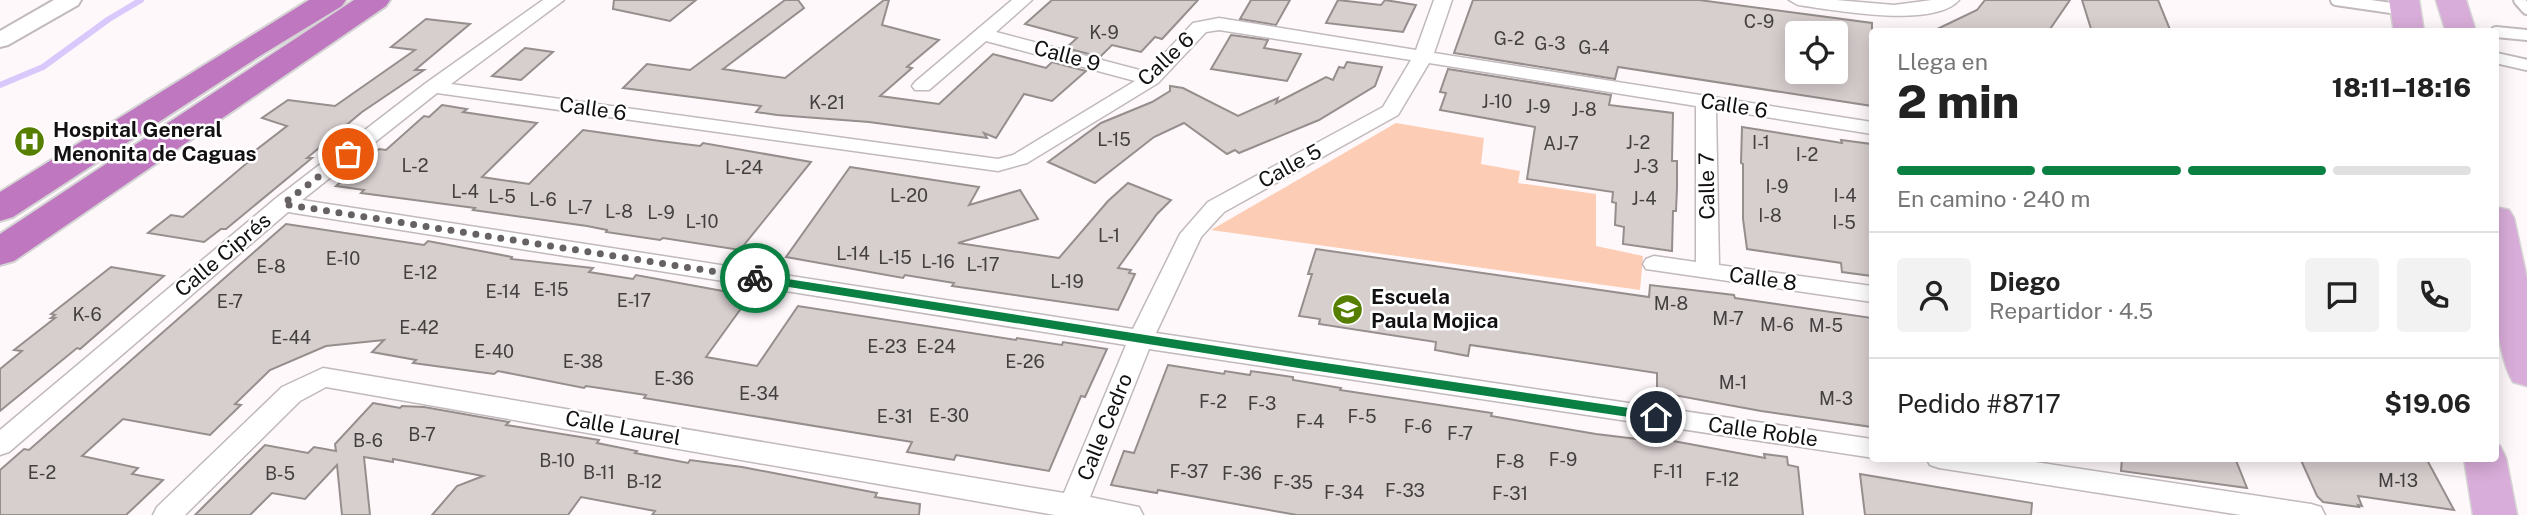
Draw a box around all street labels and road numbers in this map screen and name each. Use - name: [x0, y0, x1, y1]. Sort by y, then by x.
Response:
- street label: Calle 6: [1132, 26, 1199, 91]
- street label: Calle 9: [1031, 35, 1103, 76]
- street label: Calle 6: [1699, 88, 1769, 123]
- street label: Calle 6: [558, 91, 628, 126]
- street label: Calle 5: [1254, 138, 1326, 193]
- street label: Calle 7: [1693, 152, 1720, 220]
- street label: Calle Ciprés: [170, 207, 276, 302]
- street label: Calle 8: [1728, 261, 1799, 296]
- street label: Calle Cedro: [1072, 369, 1137, 484]
- street label: Calle Laurel: [563, 405, 683, 450]
- street label: Calle Roble: [1707, 411, 1820, 452]

